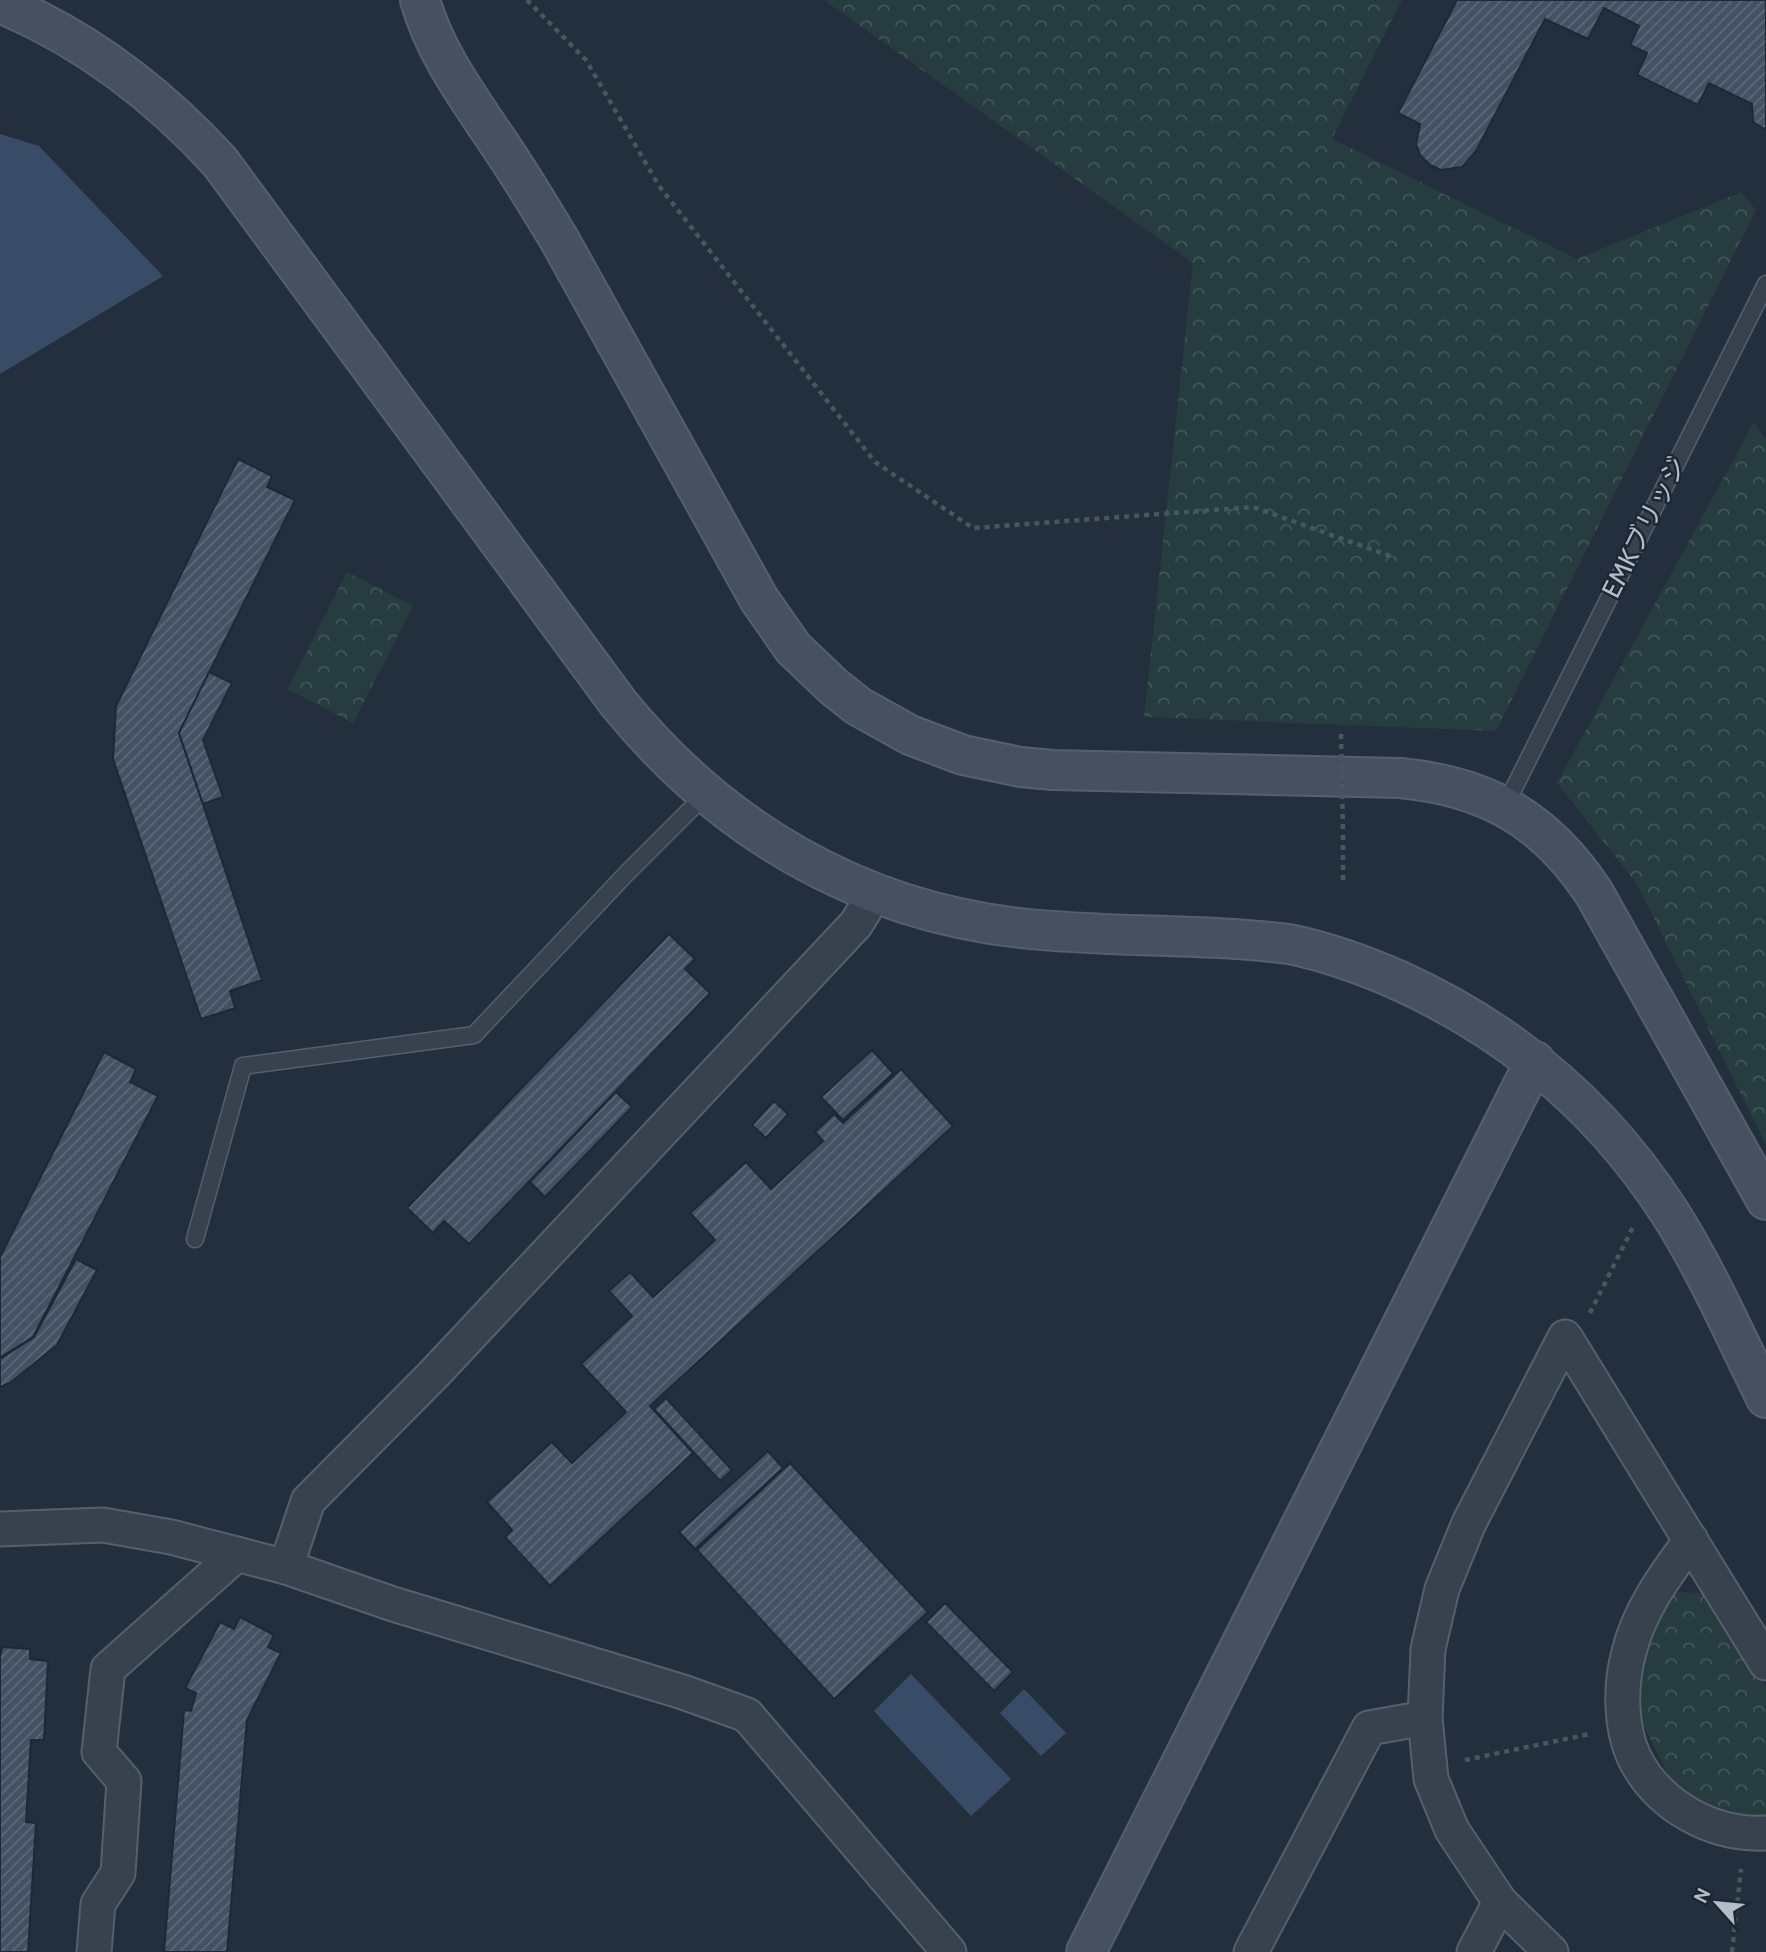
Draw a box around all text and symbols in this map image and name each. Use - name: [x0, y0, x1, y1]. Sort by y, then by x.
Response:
- street label: EMKブリッジ: [1595, 451, 1693, 603]
- north arrow: [1682, 1868, 1752, 1938]
- text: N: [1689, 1884, 1716, 1907]

